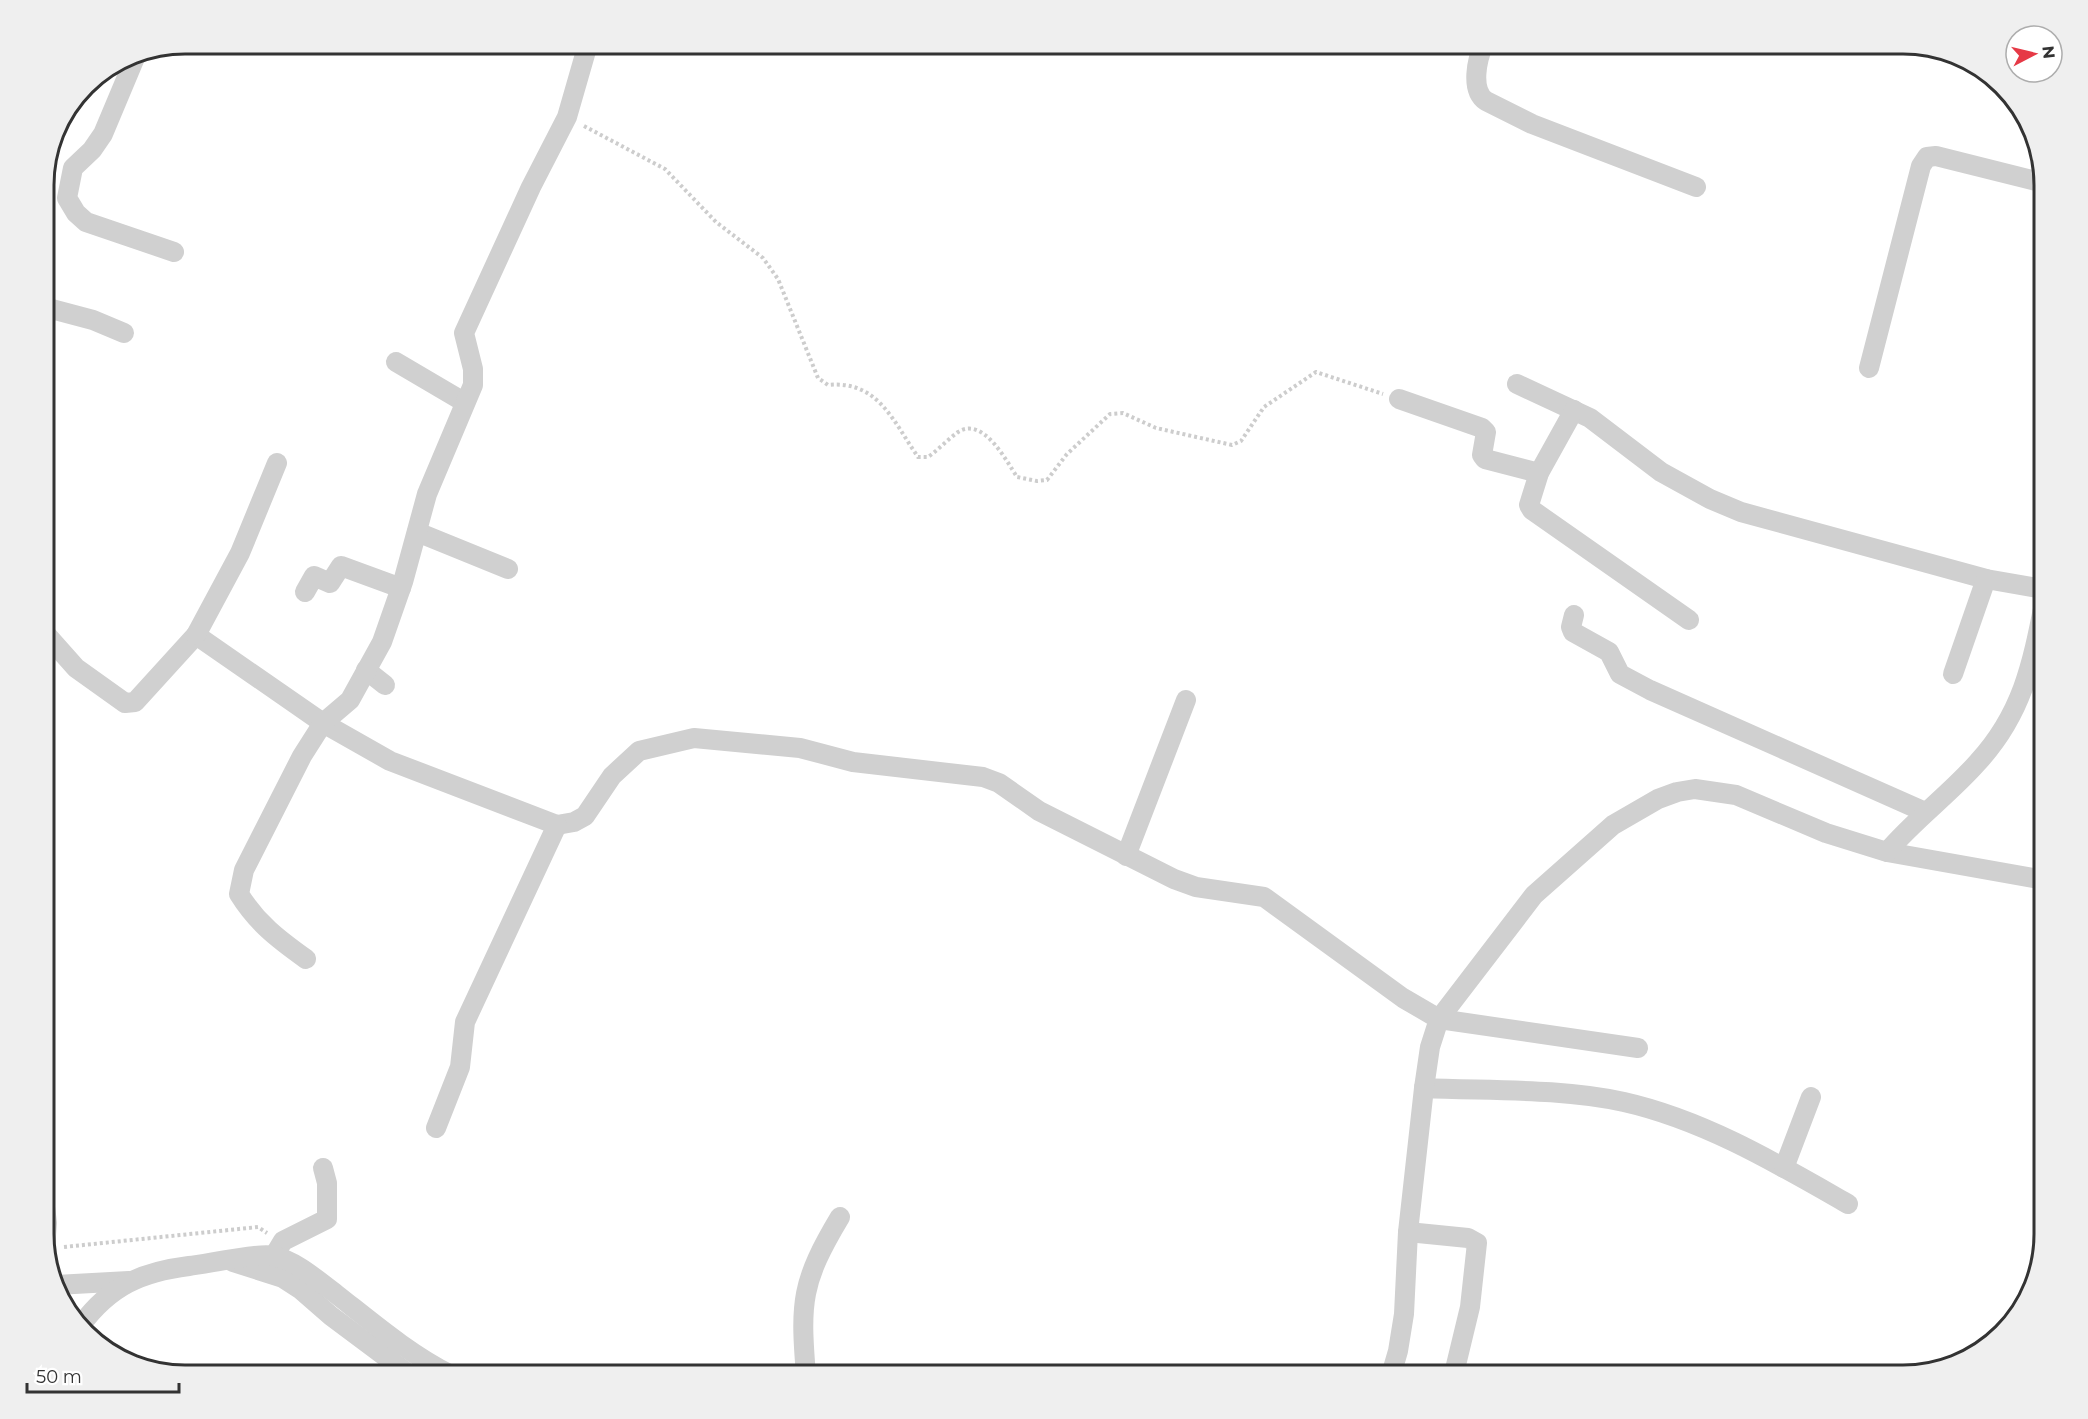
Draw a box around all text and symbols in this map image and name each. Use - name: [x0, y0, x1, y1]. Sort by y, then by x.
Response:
- north arrow: [2004, 24, 2064, 84]
- text: N: [2038, 45, 2059, 60]
- scale bar: [27, 1356, 178, 1394]
- text: 50 m: [36, 1366, 82, 1388]

